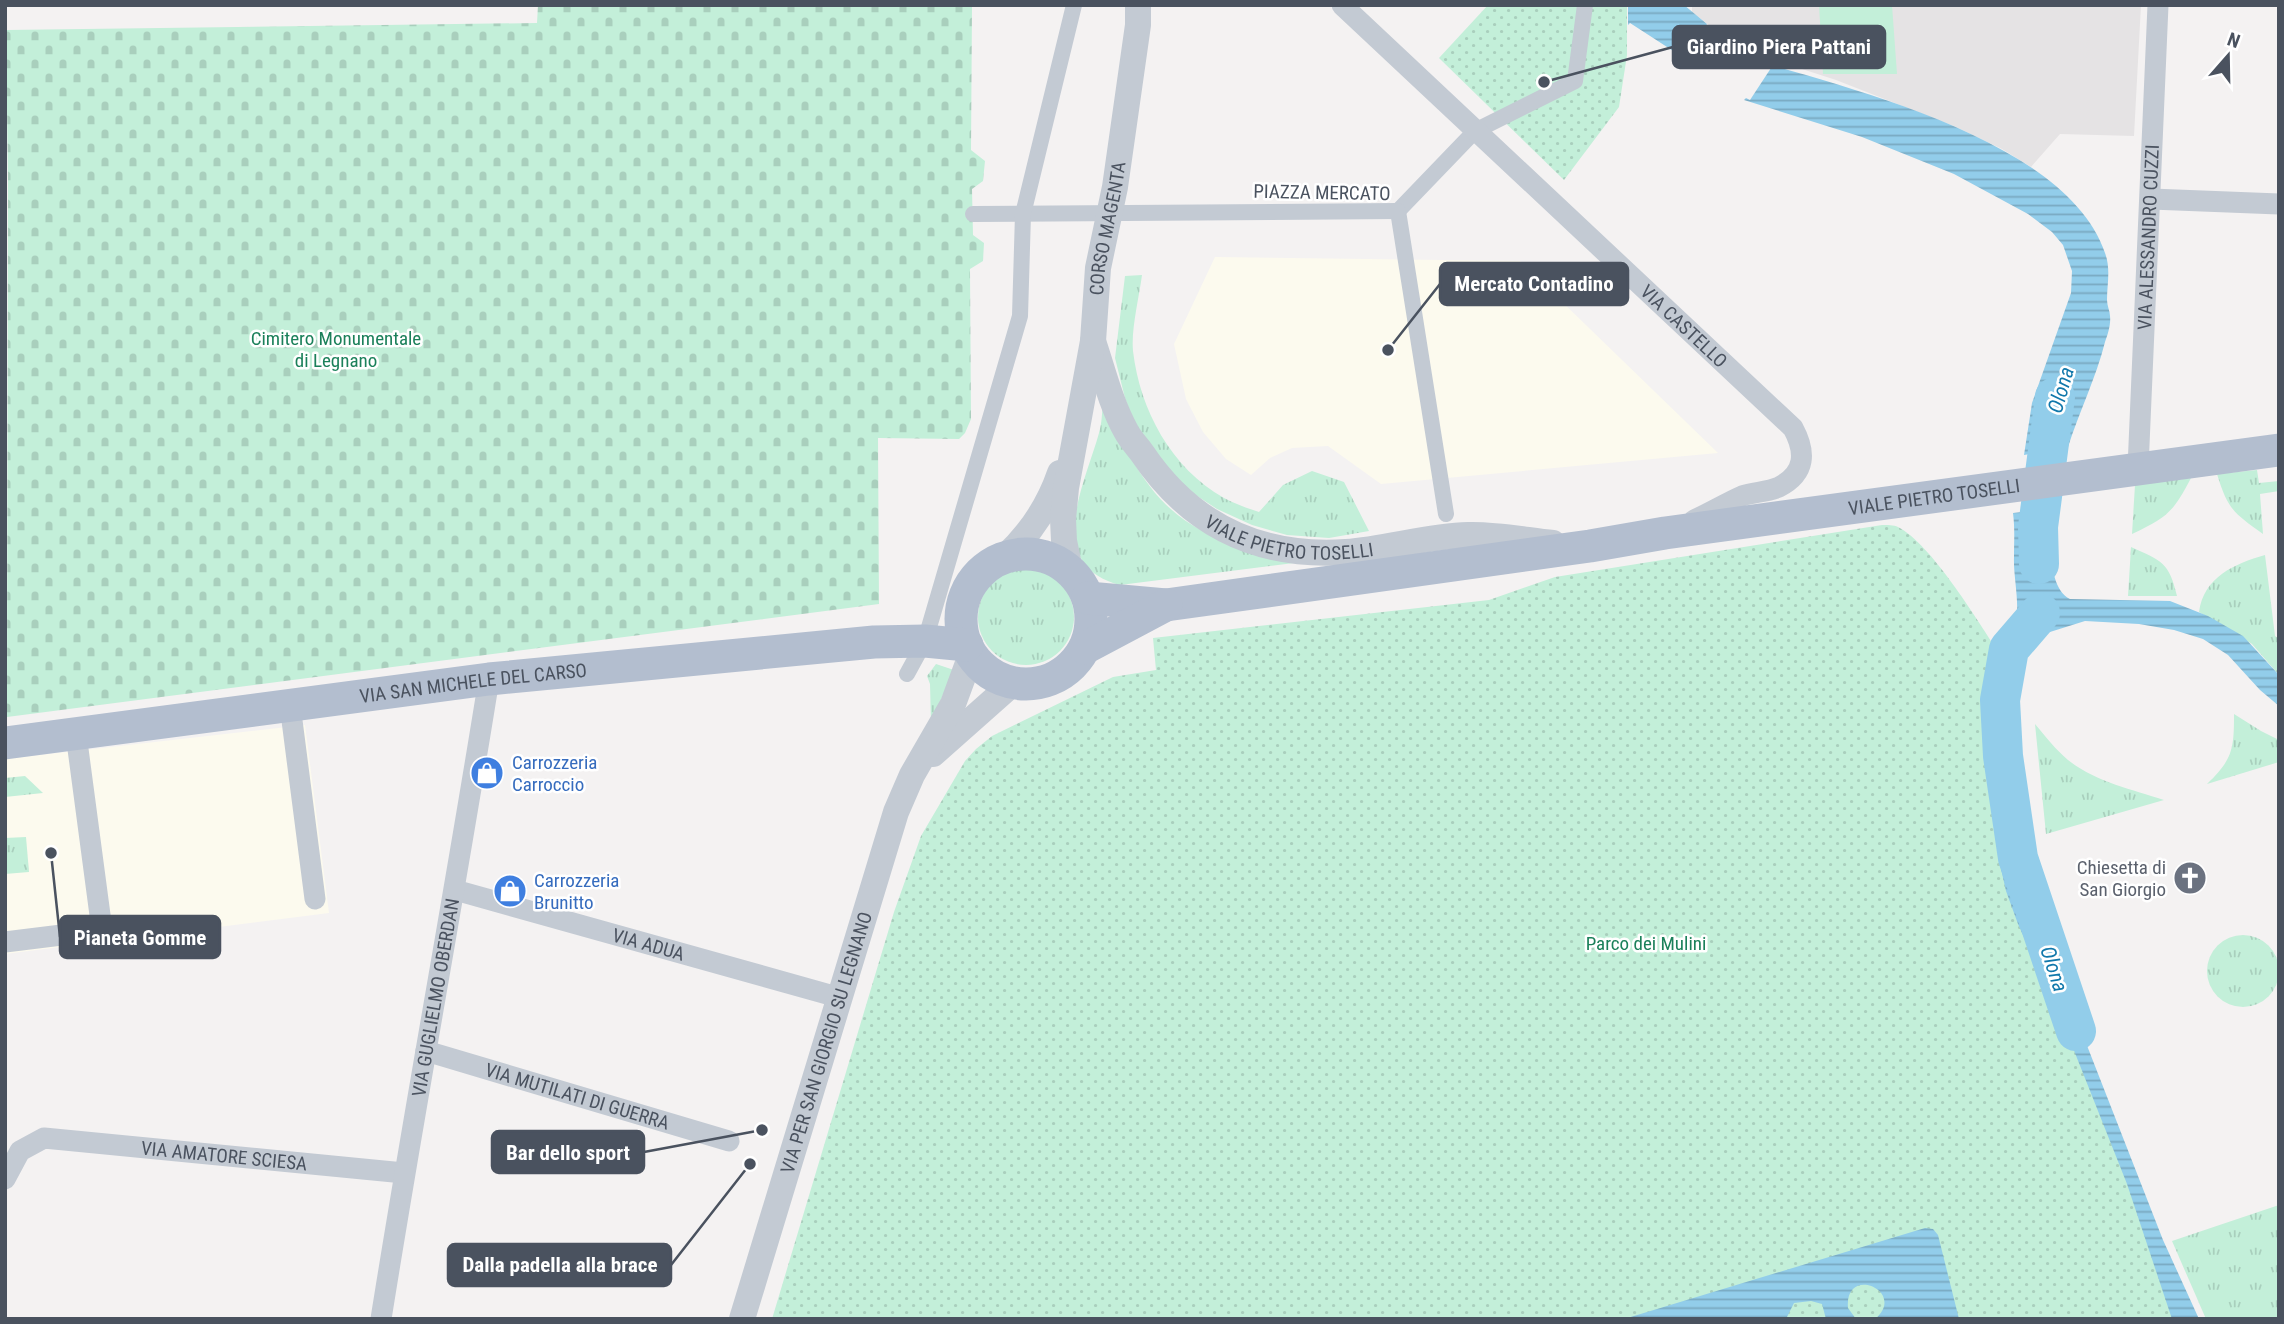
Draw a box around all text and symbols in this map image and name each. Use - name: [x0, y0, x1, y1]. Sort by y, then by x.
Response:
- north arrow: [2193, 21, 2263, 91]
- callout: Giardino Piera Pattani: [1673, 26, 1885, 68]
- text: N: [2224, 28, 2243, 53]
- text: Giardino Piera Pattani: [1687, 35, 1871, 59]
- street label: VIA ALESSANDRO CUZZI: [2133, 144, 2164, 330]
- street label: CORSO MAGENTA: [1085, 160, 1130, 296]
- street label: PIAZZA MERCATO: [1253, 180, 1391, 205]
- callout: Mercato Contadino: [1440, 263, 1628, 305]
- text: Mercato Contadino: [1454, 272, 1614, 296]
- street label: VIA CASTELLO: [1635, 280, 1732, 372]
- park label: Cimitero Monumentale di Legnano: [251, 327, 421, 372]
- water label: Olona: [2043, 364, 2079, 416]
- street label: VIALE PIETRO TOSELLI: [1847, 474, 2021, 520]
- street label: VIALE PIETRO TOSELLI: [1201, 510, 1375, 565]
- street label: VIA SAN MICHELE DEL CARSO: [358, 659, 588, 708]
- place label: Carrozzeria Carroccio: [512, 751, 597, 796]
- shop icon: Carrozzeria Carroccio: [468, 754, 506, 792]
- place label: Chiesetta di San Giorgio: [2077, 856, 2166, 901]
- church icon: Chiesetta di San Giorgio: [2171, 859, 2209, 897]
- place label: Carrozzeria Brunitto: [534, 869, 619, 914]
- shop icon: Carrozzeria Brunitto: [491, 872, 529, 910]
- street label: VIA GUGLIELMO OBERDAN: [407, 896, 464, 1099]
- street label: VIA PER SAN GIORGIO SU LEGNANO: [776, 909, 877, 1176]
- callout: Pianeta Gomme: [60, 916, 220, 958]
- street label: VIA ADUA: [610, 924, 687, 966]
- text: Pianeta Gomme: [74, 926, 206, 950]
- park label: Parco dei Mulini: [1586, 932, 1706, 955]
- water label: Olona: [2035, 943, 2073, 995]
- street label: VIA MUTILATI DI GUERRA: [482, 1058, 672, 1135]
- callout: Bar dello sport: [492, 1131, 644, 1173]
- street label: VIA AMATORE SCIESA: [140, 1136, 308, 1176]
- text: Bar dello sport: [506, 1141, 630, 1165]
- callout: Dalla padella alla brace: [448, 1244, 671, 1286]
- text: Dalla padella alla brace: [463, 1253, 658, 1277]

